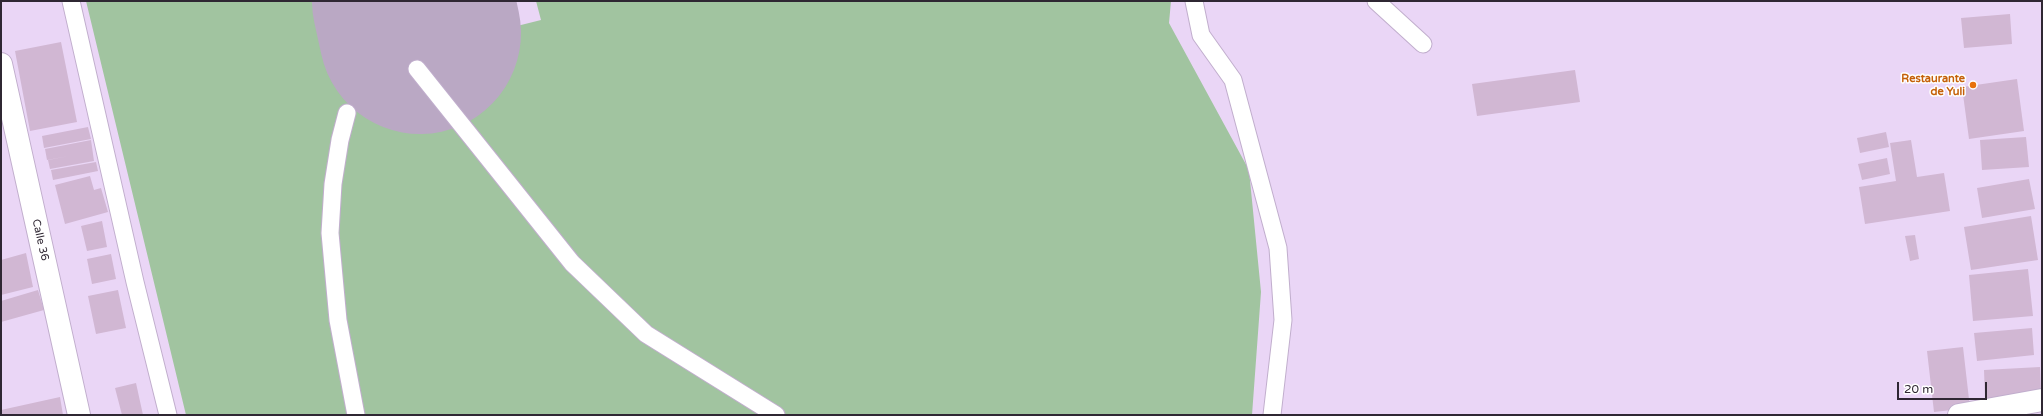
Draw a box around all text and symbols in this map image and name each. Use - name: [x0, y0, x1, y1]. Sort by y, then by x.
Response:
- place label: Restaurante de Yuli: [1901, 72, 1965, 98]
- marker: Restaurante de Yuli: [1968, 80, 1978, 90]
- street label: Calle 36: [29, 218, 51, 262]
- scale bar: [1899, 374, 1989, 400]
- text: 20 m: [1904, 382, 1933, 396]

